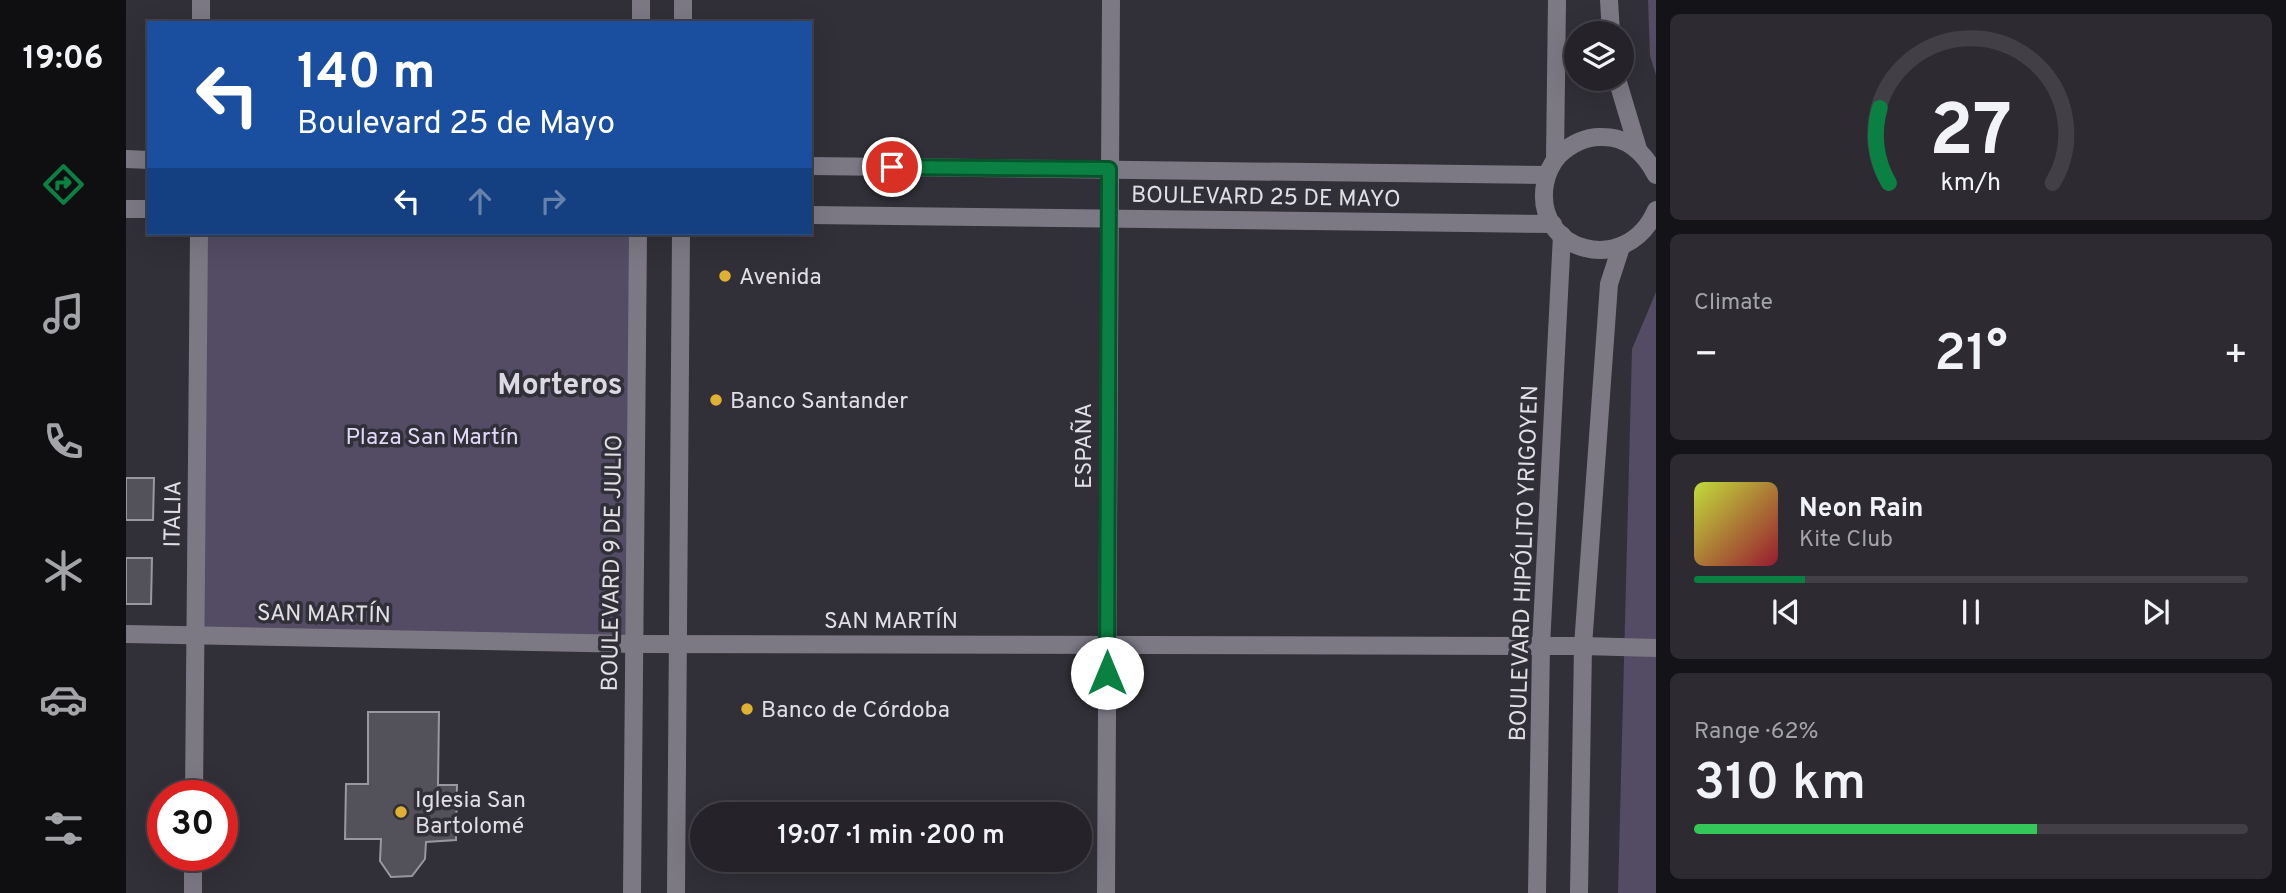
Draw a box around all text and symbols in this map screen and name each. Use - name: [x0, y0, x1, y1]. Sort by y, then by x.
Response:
- map controls: [1564, 21, 1634, 91]
- button: layers: [1564, 21, 1634, 91]
- text: 19:06: [23, 40, 103, 80]
- text: 140 m: [297, 44, 436, 106]
- icon: left: [182, 49, 273, 140]
- text: 27: [1930, 89, 2012, 181]
- text: Boulevard 25 de Mayo: [297, 105, 615, 145]
- pin: [862, 137, 922, 197]
- icon: arrive: [873, 148, 911, 186]
- icon: directions: [39, 160, 88, 209]
- text: km/h: [1941, 168, 2001, 200]
- icon: left: [388, 182, 426, 220]
- icon: ahead: [461, 182, 499, 220]
- icon: right: [534, 182, 572, 220]
- street label: BOULEVARD 25 DE MAYO: [1131, 182, 1401, 215]
- place label: Avenida: [739, 264, 822, 293]
- marker: Avenida: [717, 268, 733, 284]
- icon: music: [39, 289, 88, 338]
- text: Climate: [1694, 289, 1773, 318]
- text: 21°: [1934, 323, 2008, 389]
- text: −: [1694, 332, 1719, 381]
- text: +: [2223, 332, 2248, 381]
- district label: Morteros: [497, 368, 623, 405]
- street label: BOULEVARD HIPÓLITO YRIGOYEN: [1503, 384, 1546, 742]
- place label: Banco Santander: [730, 388, 908, 417]
- marker: Banco Santander: [708, 392, 724, 408]
- street label: ESPAÑA: [1070, 403, 1100, 489]
- icon: phone: [39, 417, 88, 466]
- park label: Plaza San Martín: [345, 424, 519, 453]
- street label: BOULEVARD 9 DE JULIO: [597, 434, 630, 692]
- street label: ITALIA: [159, 480, 190, 548]
- text: Neon Rain: [1799, 493, 1924, 526]
- text: Kite Club: [1799, 526, 1893, 555]
- icon: climate: [39, 546, 88, 595]
- icon: previous: [1767, 593, 1805, 631]
- icon: pause: [1952, 593, 1990, 631]
- icon: next: [2137, 593, 2175, 631]
- street label: SAN MARTÍN: [257, 599, 391, 631]
- street label: SAN MARTÍN: [824, 607, 958, 637]
- position arrow: [1070, 636, 1144, 710]
- icon: car: [39, 675, 88, 724]
- place label: Banco de Córdoba: [761, 697, 950, 726]
- marker: Banco de Córdoba: [739, 701, 755, 717]
- text: Range · 62%: [1694, 718, 1819, 747]
- text: 310 km: [1694, 752, 1866, 818]
- speed limit sign: 30: [147, 780, 238, 871]
- place label: Iglesia San Bartolomé: [415, 787, 526, 842]
- icon: filters: [39, 804, 88, 853]
- marker: Iglesia San Bartolomé: [393, 804, 409, 820]
- text: 19:07 · 1 min · 200 m: [777, 820, 1005, 853]

